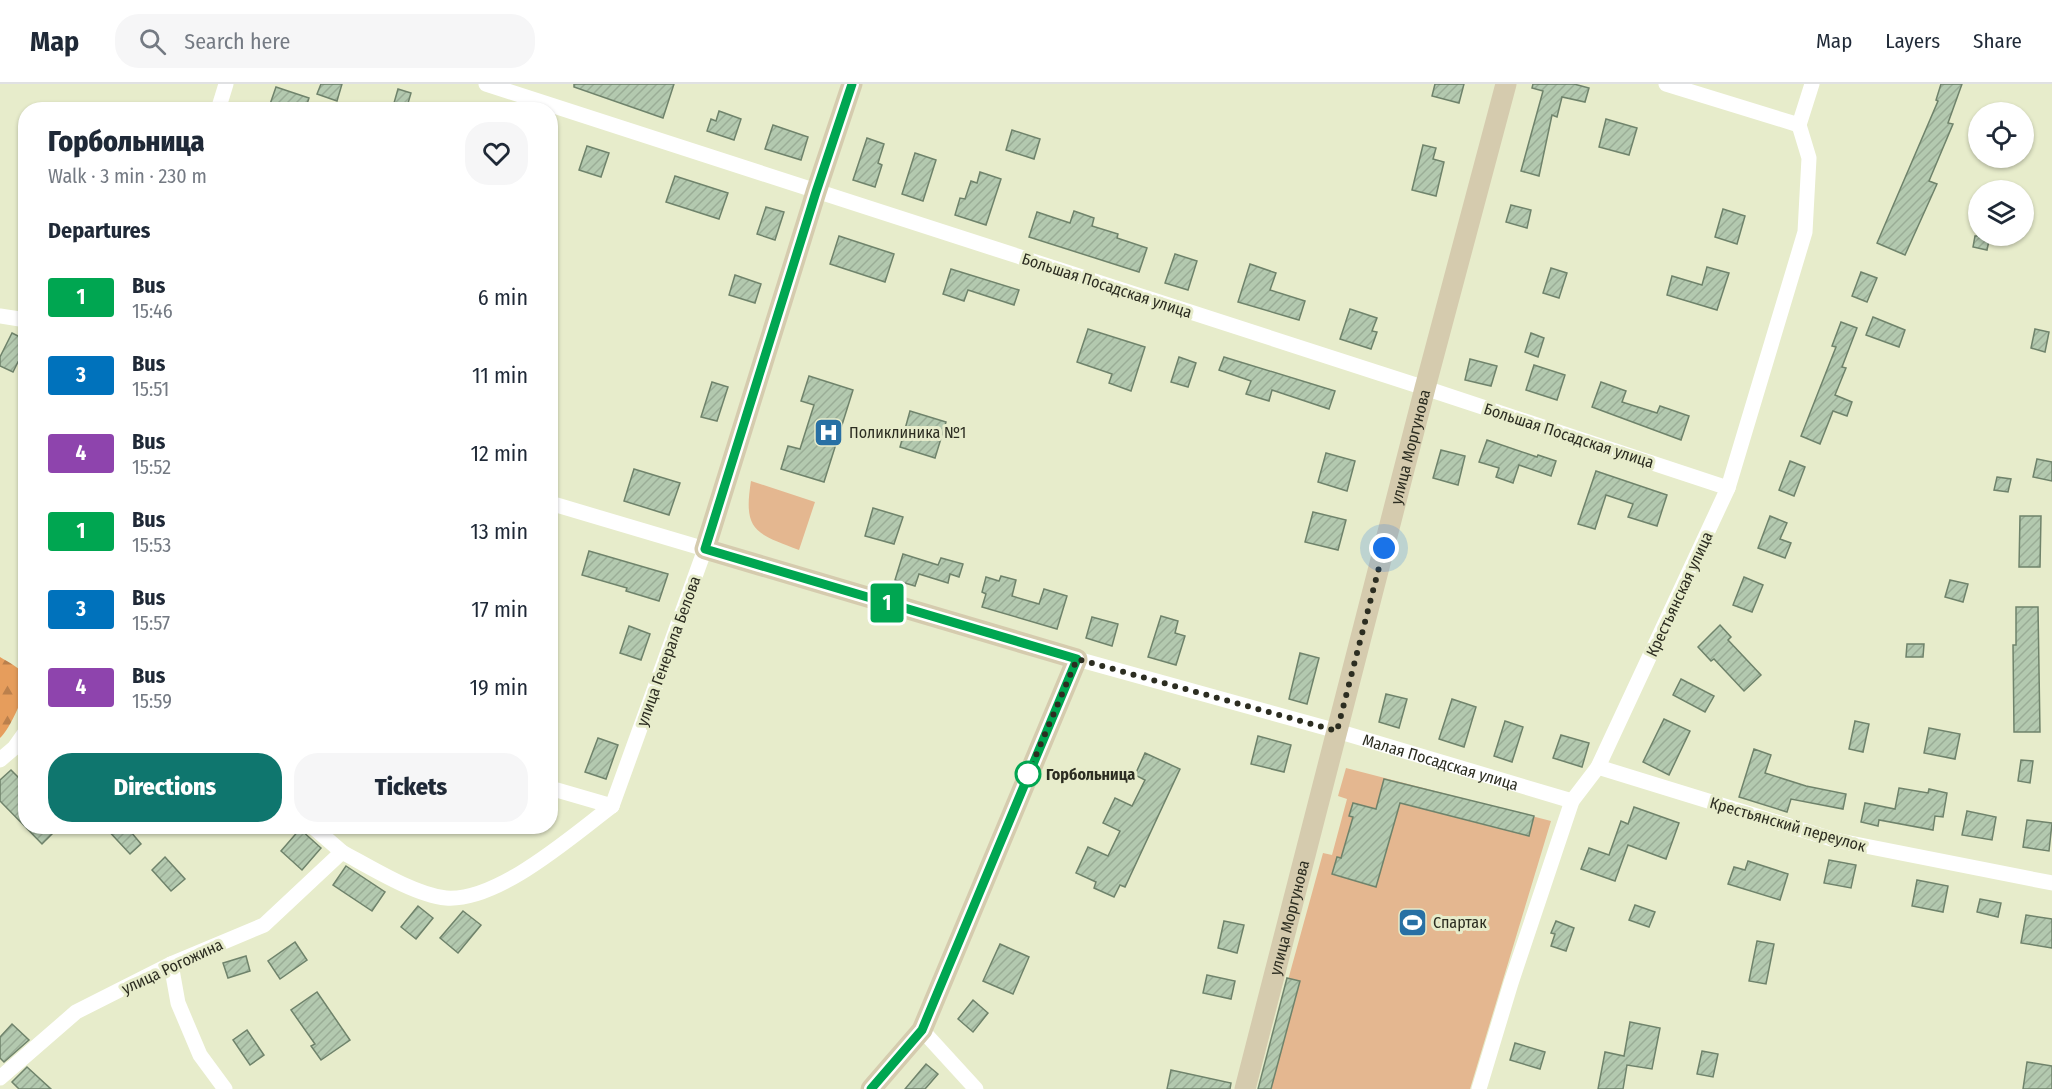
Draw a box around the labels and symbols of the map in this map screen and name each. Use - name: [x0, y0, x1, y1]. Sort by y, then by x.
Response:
- street label: Большая Посадская улица: [1019, 249, 1194, 322]
- street label: улица Моргунова: [1386, 387, 1434, 507]
- street label: Большая Посадская улица: [1481, 399, 1656, 472]
- hospital icon: Поликлиника №1: [812, 416, 844, 448]
- place label: Поликлиника №1: [849, 423, 966, 442]
- street label: Крестьянская улица: [1642, 528, 1717, 660]
- your location: [1369, 533, 1399, 563]
- street label: улица Генерала Белова: [632, 573, 705, 729]
- line badge: 1: [868, 584, 906, 622]
- street label: Малая Посадская улица: [1360, 730, 1521, 795]
- marker: Горбольница: [1015, 761, 1041, 787]
- place label: Горбольница: [1046, 765, 1135, 784]
- street label: Крестьянский переулок: [1708, 793, 1868, 856]
- street label: улица Моргунова: [1266, 858, 1313, 977]
- sports icon: Спартак: [1396, 906, 1428, 938]
- place label: Спартак: [1433, 913, 1487, 932]
- street label: улица Рогожина: [119, 935, 226, 998]

